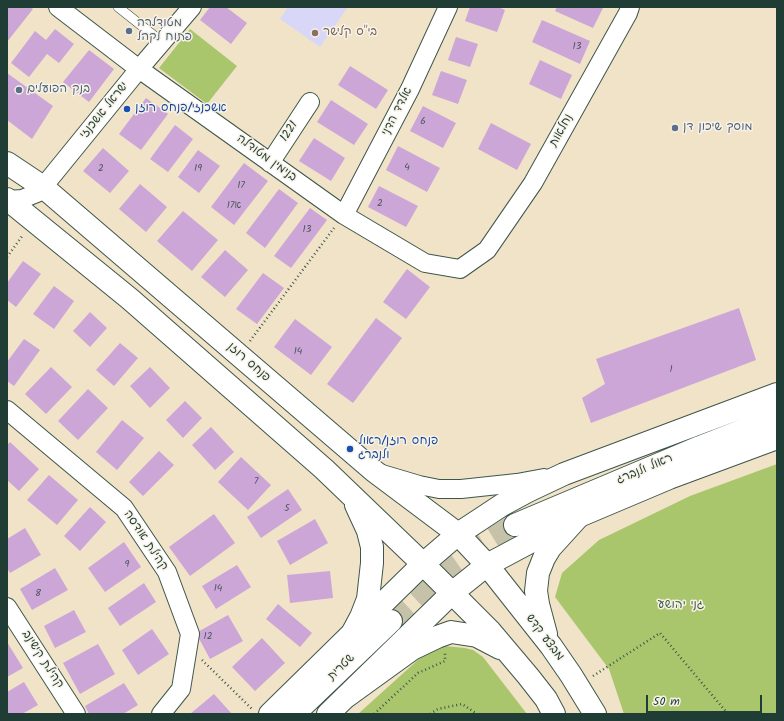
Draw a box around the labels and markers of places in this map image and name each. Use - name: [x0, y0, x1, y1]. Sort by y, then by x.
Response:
- place label: מטודלרה פתוח לקהל: [137, 17, 192, 45]
- marker: מטודלרה פתוח לקהל: [124, 26, 134, 36]
- place label: בי"ס קלישר: [323, 26, 377, 40]
- marker: בי"ס קלישר: [310, 28, 320, 38]
- place label: בנק הפועלים: [27, 83, 90, 97]
- marker: בנק הפועלים: [14, 85, 24, 95]
- place label: אשכנזי/פנחס רוזן: [135, 102, 227, 116]
- marker: אשכנזי/פנחס רוזן: [122, 104, 132, 114]
- place label: מוסך שיכון דן: [683, 121, 752, 135]
- marker: מוסך שיכון דן: [670, 123, 680, 133]
- place label: פנחס רוזן/ראול ולנברג: [358, 435, 438, 463]
- marker: פנחס רוזן/ראול ולנברג: [345, 444, 355, 454]

